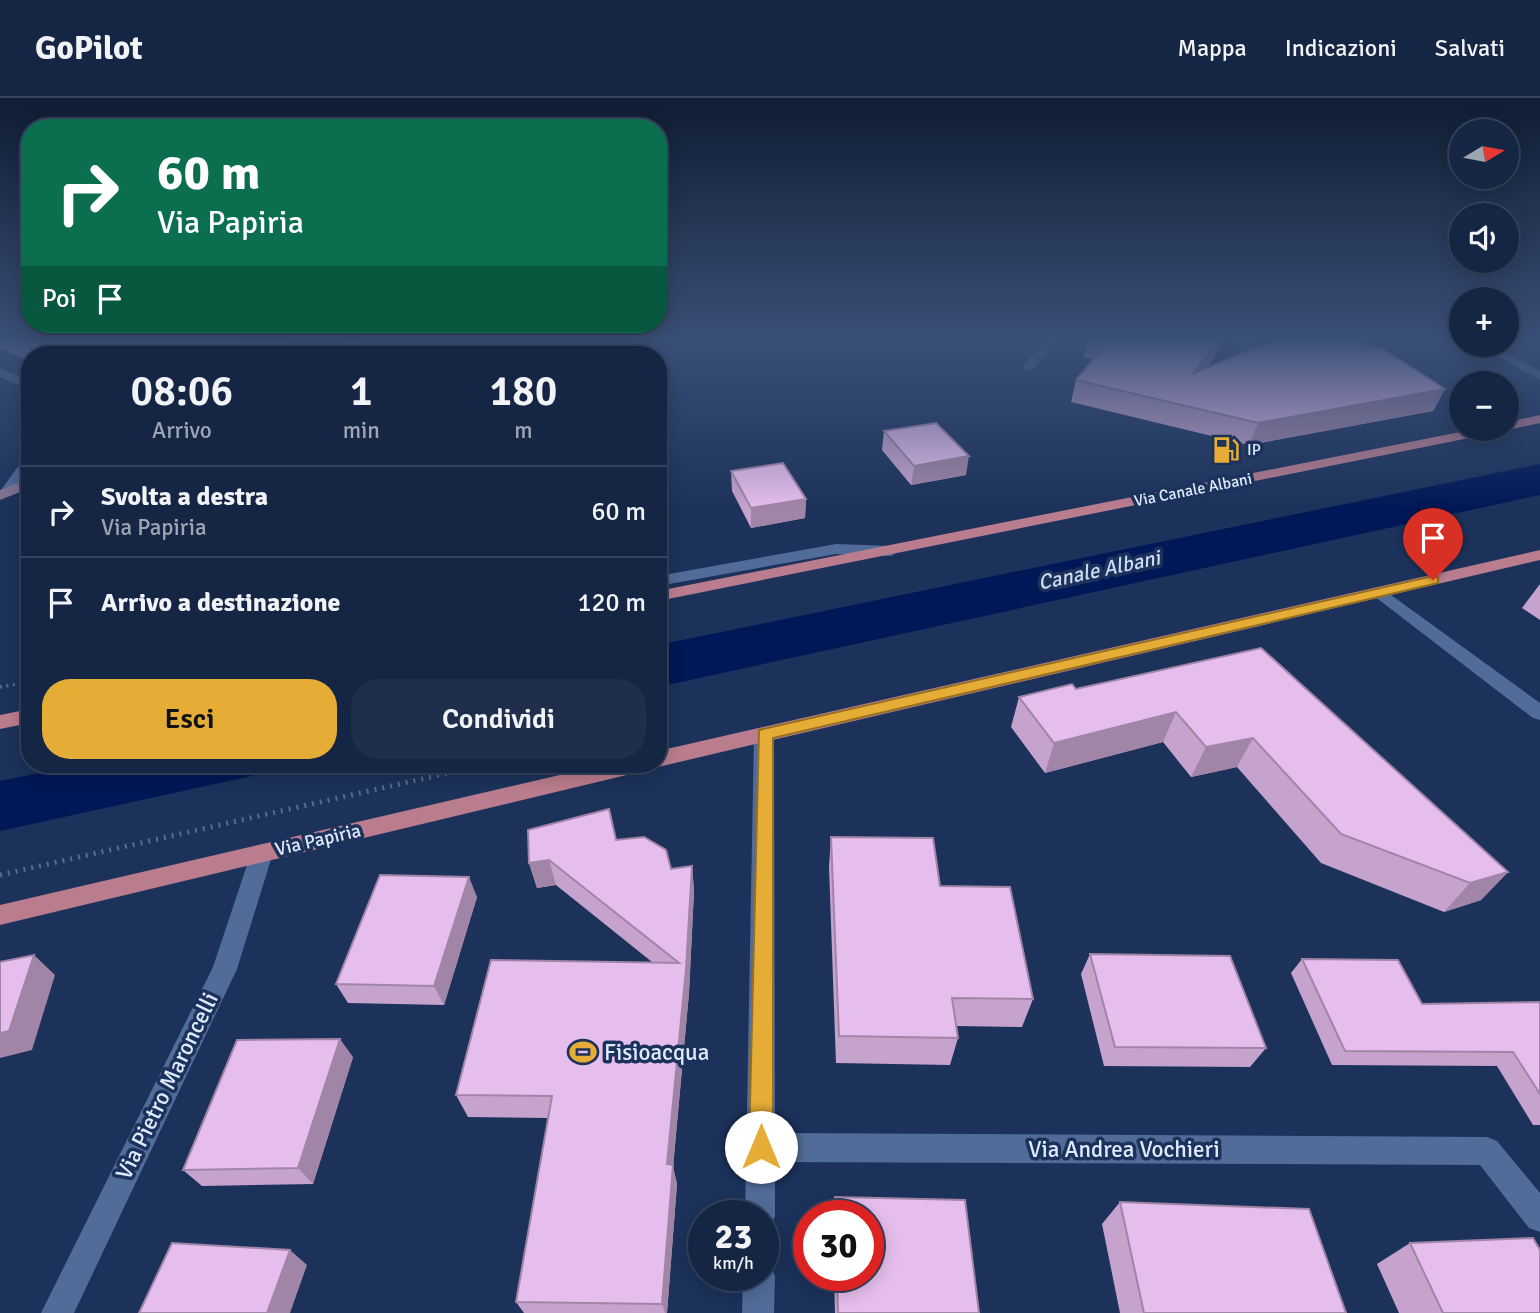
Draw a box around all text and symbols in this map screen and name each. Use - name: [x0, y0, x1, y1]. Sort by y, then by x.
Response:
- text: GoPilot: [35, 28, 143, 69]
- text: Mappa: [1178, 33, 1247, 63]
- text: Indicazioni: [1285, 33, 1397, 63]
- text: Salvati: [1435, 33, 1505, 63]
- north arrow: [1449, 119, 1519, 189]
- map controls: [1449, 119, 1519, 441]
- text: 60 m: [157, 143, 260, 203]
- icon: right: [42, 147, 133, 238]
- text: Via Papiria: [157, 203, 304, 242]
- button: sound: [1449, 203, 1519, 273]
- icon: arrive: [91, 280, 129, 318]
- text: Poi: [42, 283, 77, 315]
- button: +: [1449, 287, 1519, 357]
- text: 08:06: [131, 366, 233, 417]
- text: 1: [350, 366, 373, 417]
- text: 180: [489, 366, 557, 417]
- button: −: [1449, 371, 1519, 441]
- text: Arrivo: [152, 416, 212, 445]
- text: min: [343, 416, 380, 445]
- text: m: [514, 416, 533, 445]
- fuel station icon: IP: [1211, 435, 1241, 465]
- place label: IP: [1247, 440, 1261, 460]
- street label: Via Canale Albani: [1132, 469, 1254, 511]
- text: Svolta a destra: [101, 481, 268, 513]
- icon: right: [42, 493, 80, 531]
- text: 60 m: [591, 496, 646, 528]
- pin: [1403, 508, 1463, 580]
- text: Via Papiria: [101, 513, 207, 542]
- icon: arrive: [1414, 519, 1452, 557]
- water label: Canale Albani: [1036, 544, 1165, 596]
- icon: arrive: [42, 584, 80, 622]
- text: Arrivo a destinazione: [101, 587, 341, 619]
- text: 120 m: [577, 587, 646, 619]
- button: Esci: [42, 679, 337, 759]
- button: Condividi: [351, 679, 646, 759]
- street label: Via Papiria: [273, 818, 363, 862]
- street label: Via Pietro Maroncelli: [109, 988, 225, 1184]
- sports icon: Fisioacqua: [568, 1037, 598, 1067]
- place label: Fisioacqua: [604, 1038, 709, 1067]
- position arrow: [724, 1110, 798, 1184]
- street label: Via Andrea Vochieri: [1028, 1135, 1220, 1164]
- speed limit sign: 30: [793, 1200, 884, 1291]
- text: 23: [715, 1215, 752, 1258]
- text: km/h: [713, 1252, 754, 1274]

